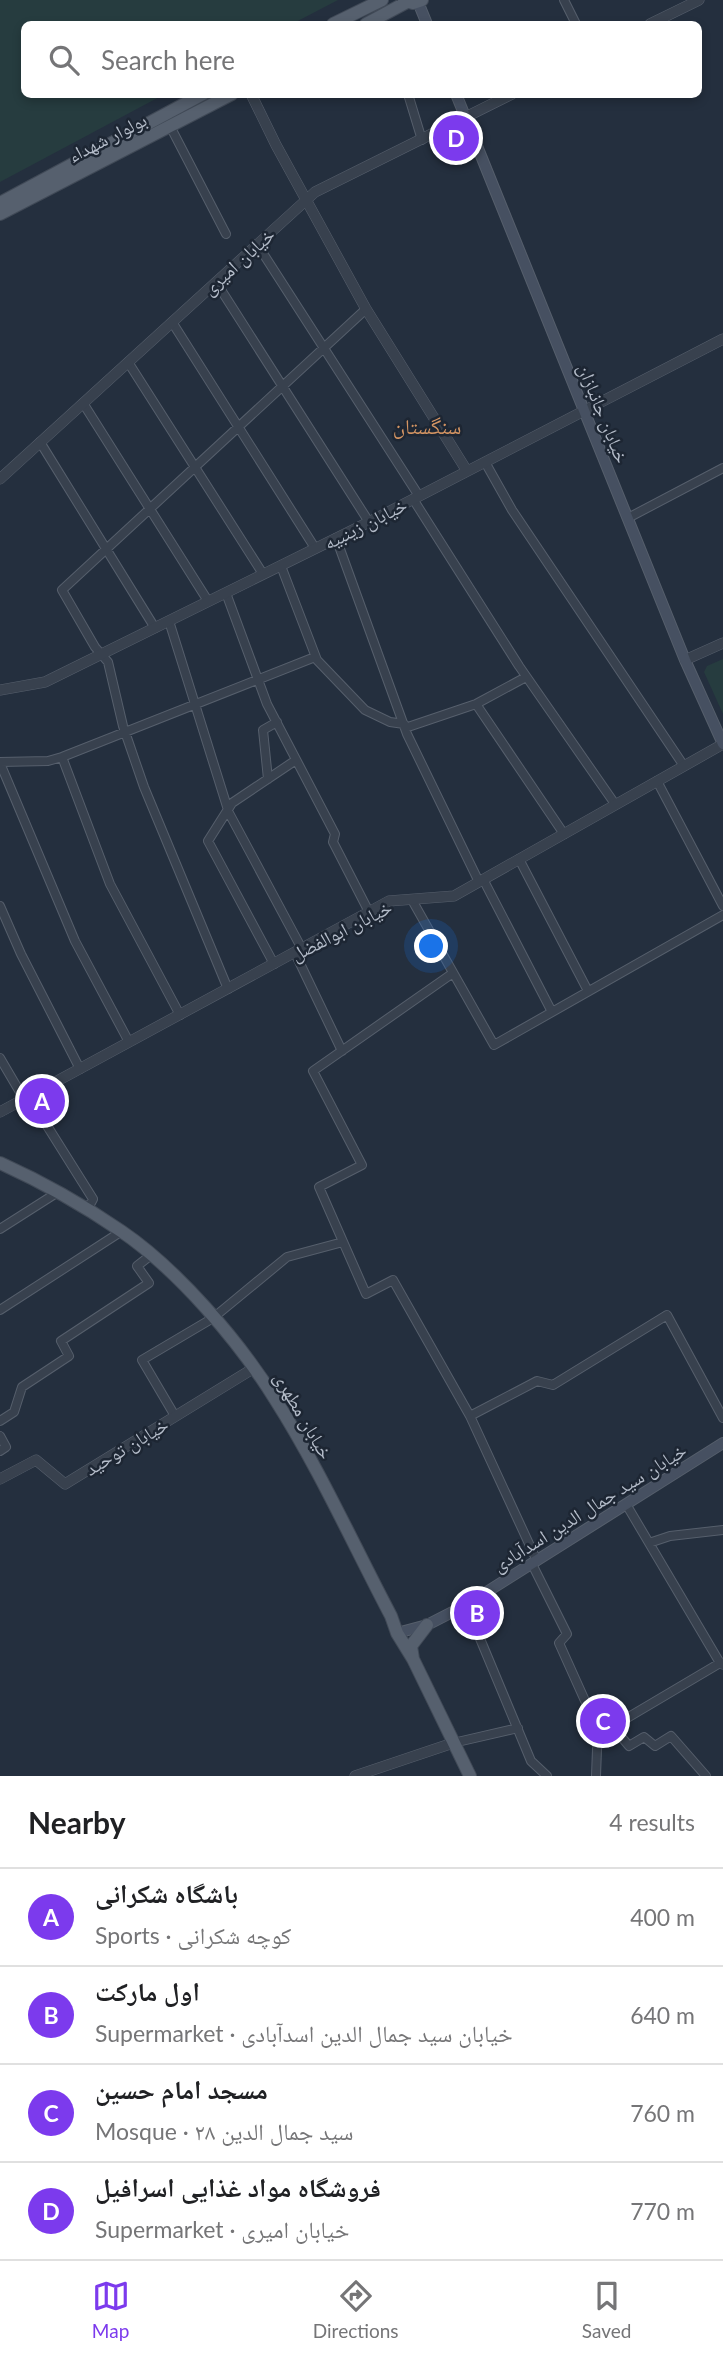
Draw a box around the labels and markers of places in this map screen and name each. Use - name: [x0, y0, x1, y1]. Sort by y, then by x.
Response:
- pin: D: [433, 112, 479, 164]
- pin: A: [19, 1075, 65, 1127]
- pin: B: [454, 1587, 500, 1639]
- pin: C: [580, 1695, 626, 1747]

